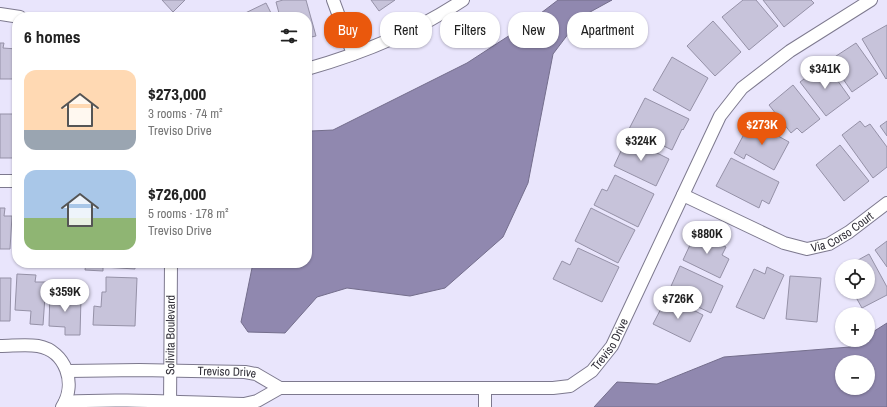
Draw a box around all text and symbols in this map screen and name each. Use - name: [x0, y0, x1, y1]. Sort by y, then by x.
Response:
- chip: Buy: [324, 12, 372, 48]
- chip: Rent: [380, 12, 432, 48]
- chip: Filters: [440, 12, 500, 48]
- chip: New: [508, 12, 559, 48]
- chip: Apartment: [567, 12, 648, 48]
- text: 6 homes: [24, 25, 81, 48]
- icon: filters: [278, 25, 300, 47]
- pin: $341K: [797, 56, 853, 90]
- text: $341K: [809, 60, 841, 77]
- text: $273,000: [148, 82, 206, 105]
- icon: home: [56, 86, 104, 134]
- text: 3 rooms · 74 m²: [148, 105, 223, 122]
- pin: $273K: [734, 112, 790, 146]
- text: $273K: [746, 116, 778, 133]
- text: Treviso Drive: [148, 122, 212, 139]
- pin: $324K: [613, 128, 669, 162]
- text: $324K: [625, 132, 657, 149]
- text: $726,000: [148, 182, 206, 205]
- icon: home: [56, 186, 104, 234]
- text: 5 rooms · 178 m²: [148, 205, 229, 222]
- street label: Via Corso Court: [809, 208, 877, 256]
- pin: $880K: [679, 221, 735, 255]
- text: Treviso Drive: [148, 222, 212, 239]
- text: $880K: [691, 225, 723, 242]
- map controls: [835, 259, 875, 395]
- button: locate: [835, 259, 875, 299]
- pin: $359K: [37, 279, 93, 313]
- text: $359K: [49, 283, 81, 300]
- pin: $726K: [650, 286, 706, 320]
- text: $726K: [662, 290, 694, 307]
- street label: Solivita Boulevard: [162, 295, 179, 375]
- button: +: [835, 307, 875, 347]
- street label: Treviso Drive: [588, 316, 632, 374]
- button: −: [835, 355, 875, 395]
- street label: Treviso Drive: [197, 363, 258, 382]

